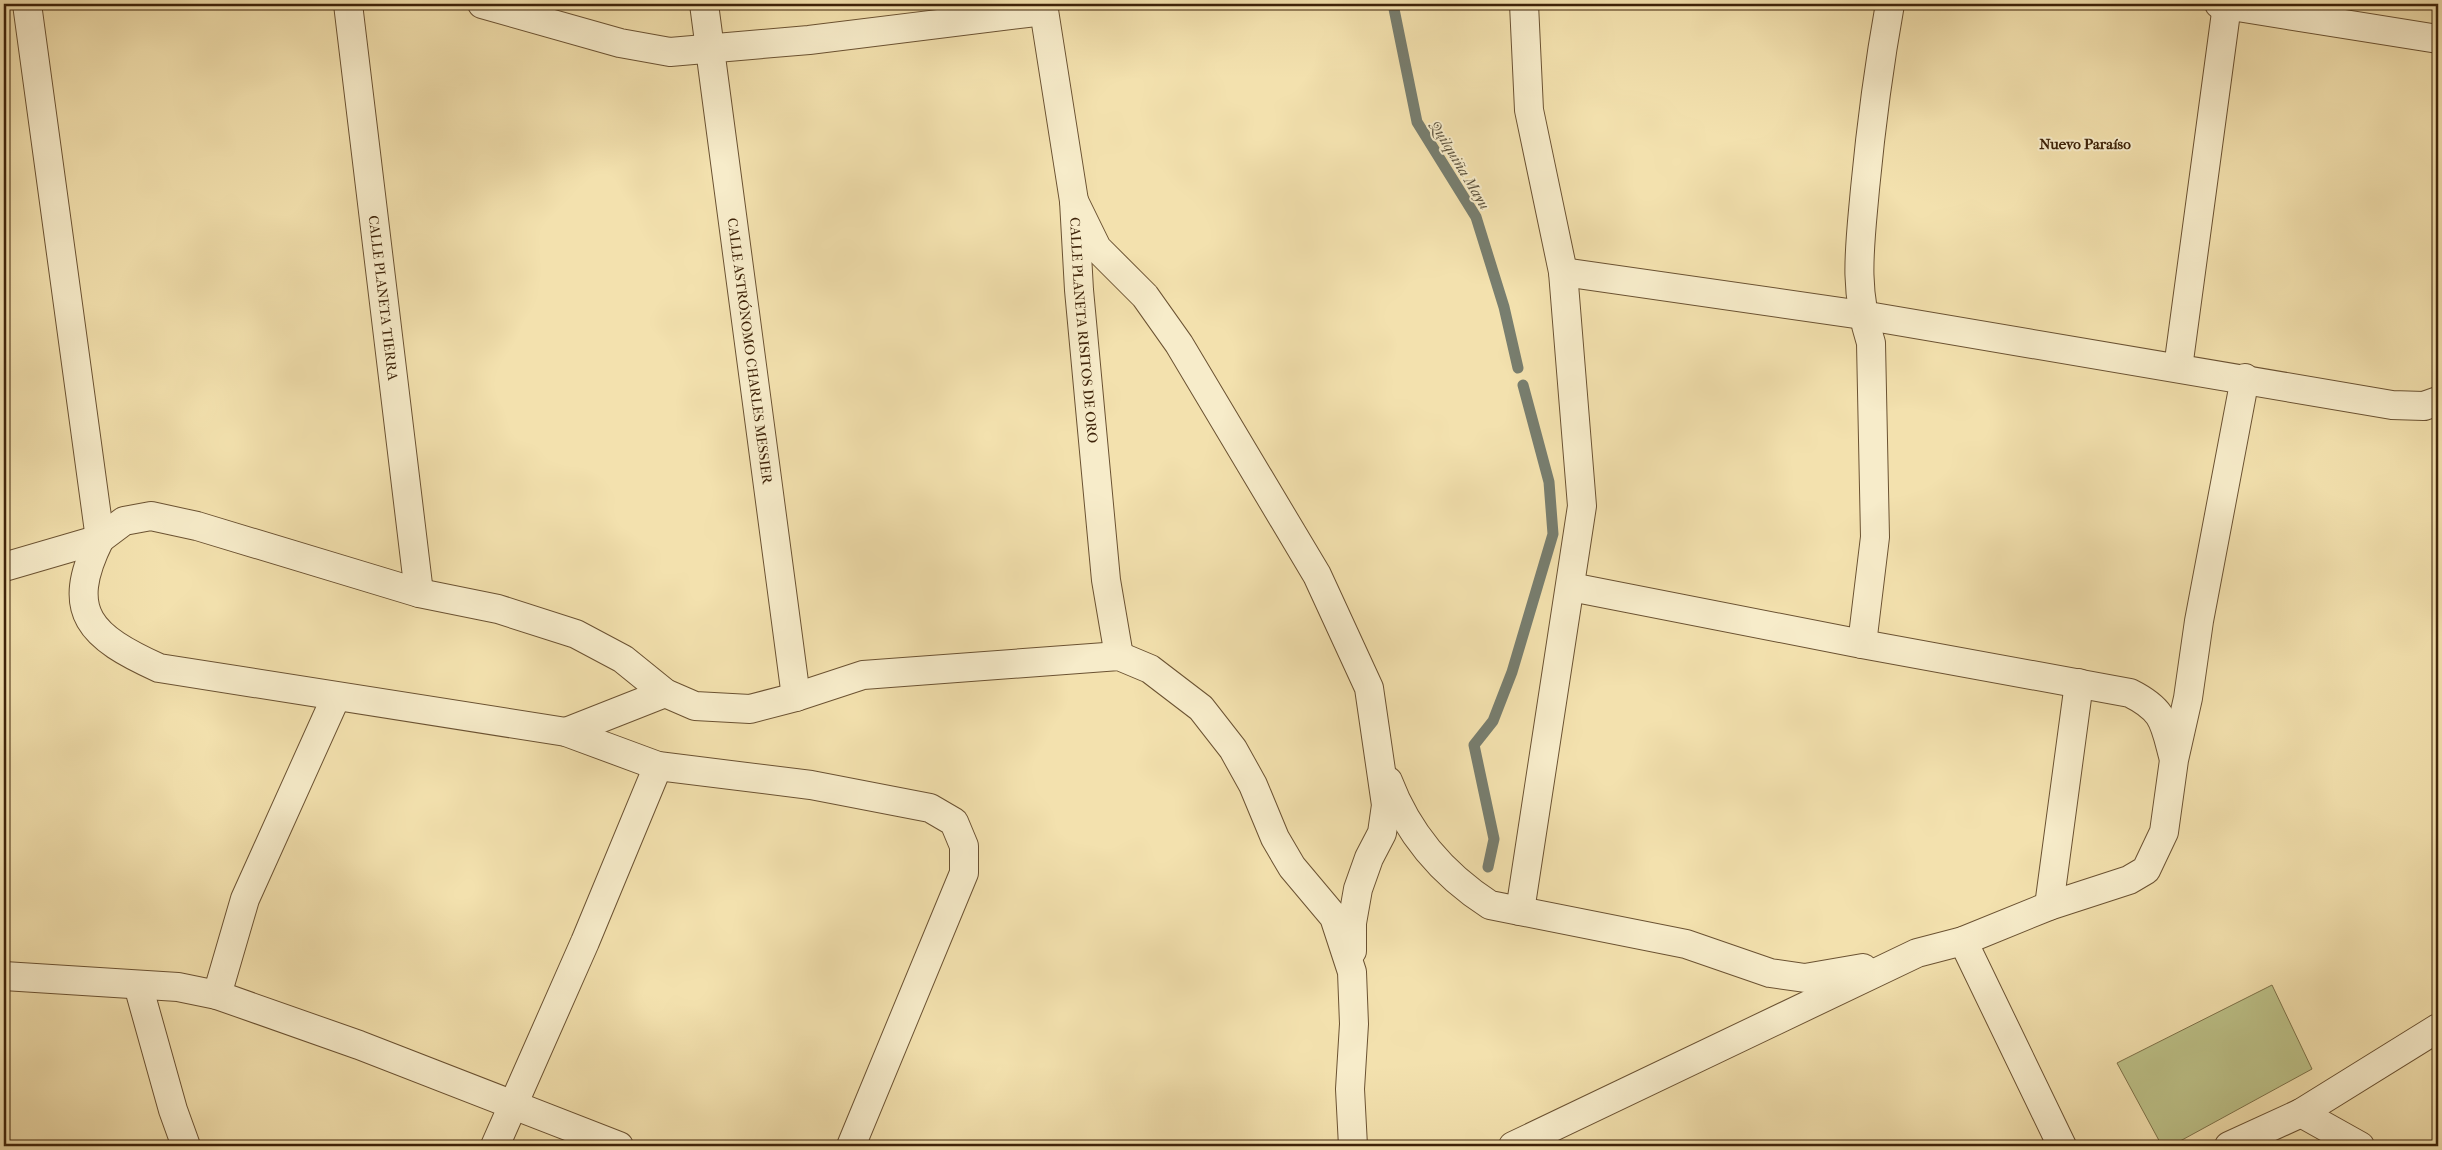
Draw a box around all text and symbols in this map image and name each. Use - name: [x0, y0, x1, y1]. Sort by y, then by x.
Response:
- water label: Quilquiña Mayu: [1426, 116, 1494, 213]
- district label: Nuevo Paraíso: [2039, 135, 2131, 153]
- street label: CALLE PLANETA TIERRA: [365, 214, 402, 382]
- street label: CALLE ASTRÓNOMO CHARLES MESSIER: [724, 217, 776, 486]
- street label: CALLE PLANETA RISITOS DE ORO: [1066, 217, 1102, 444]

